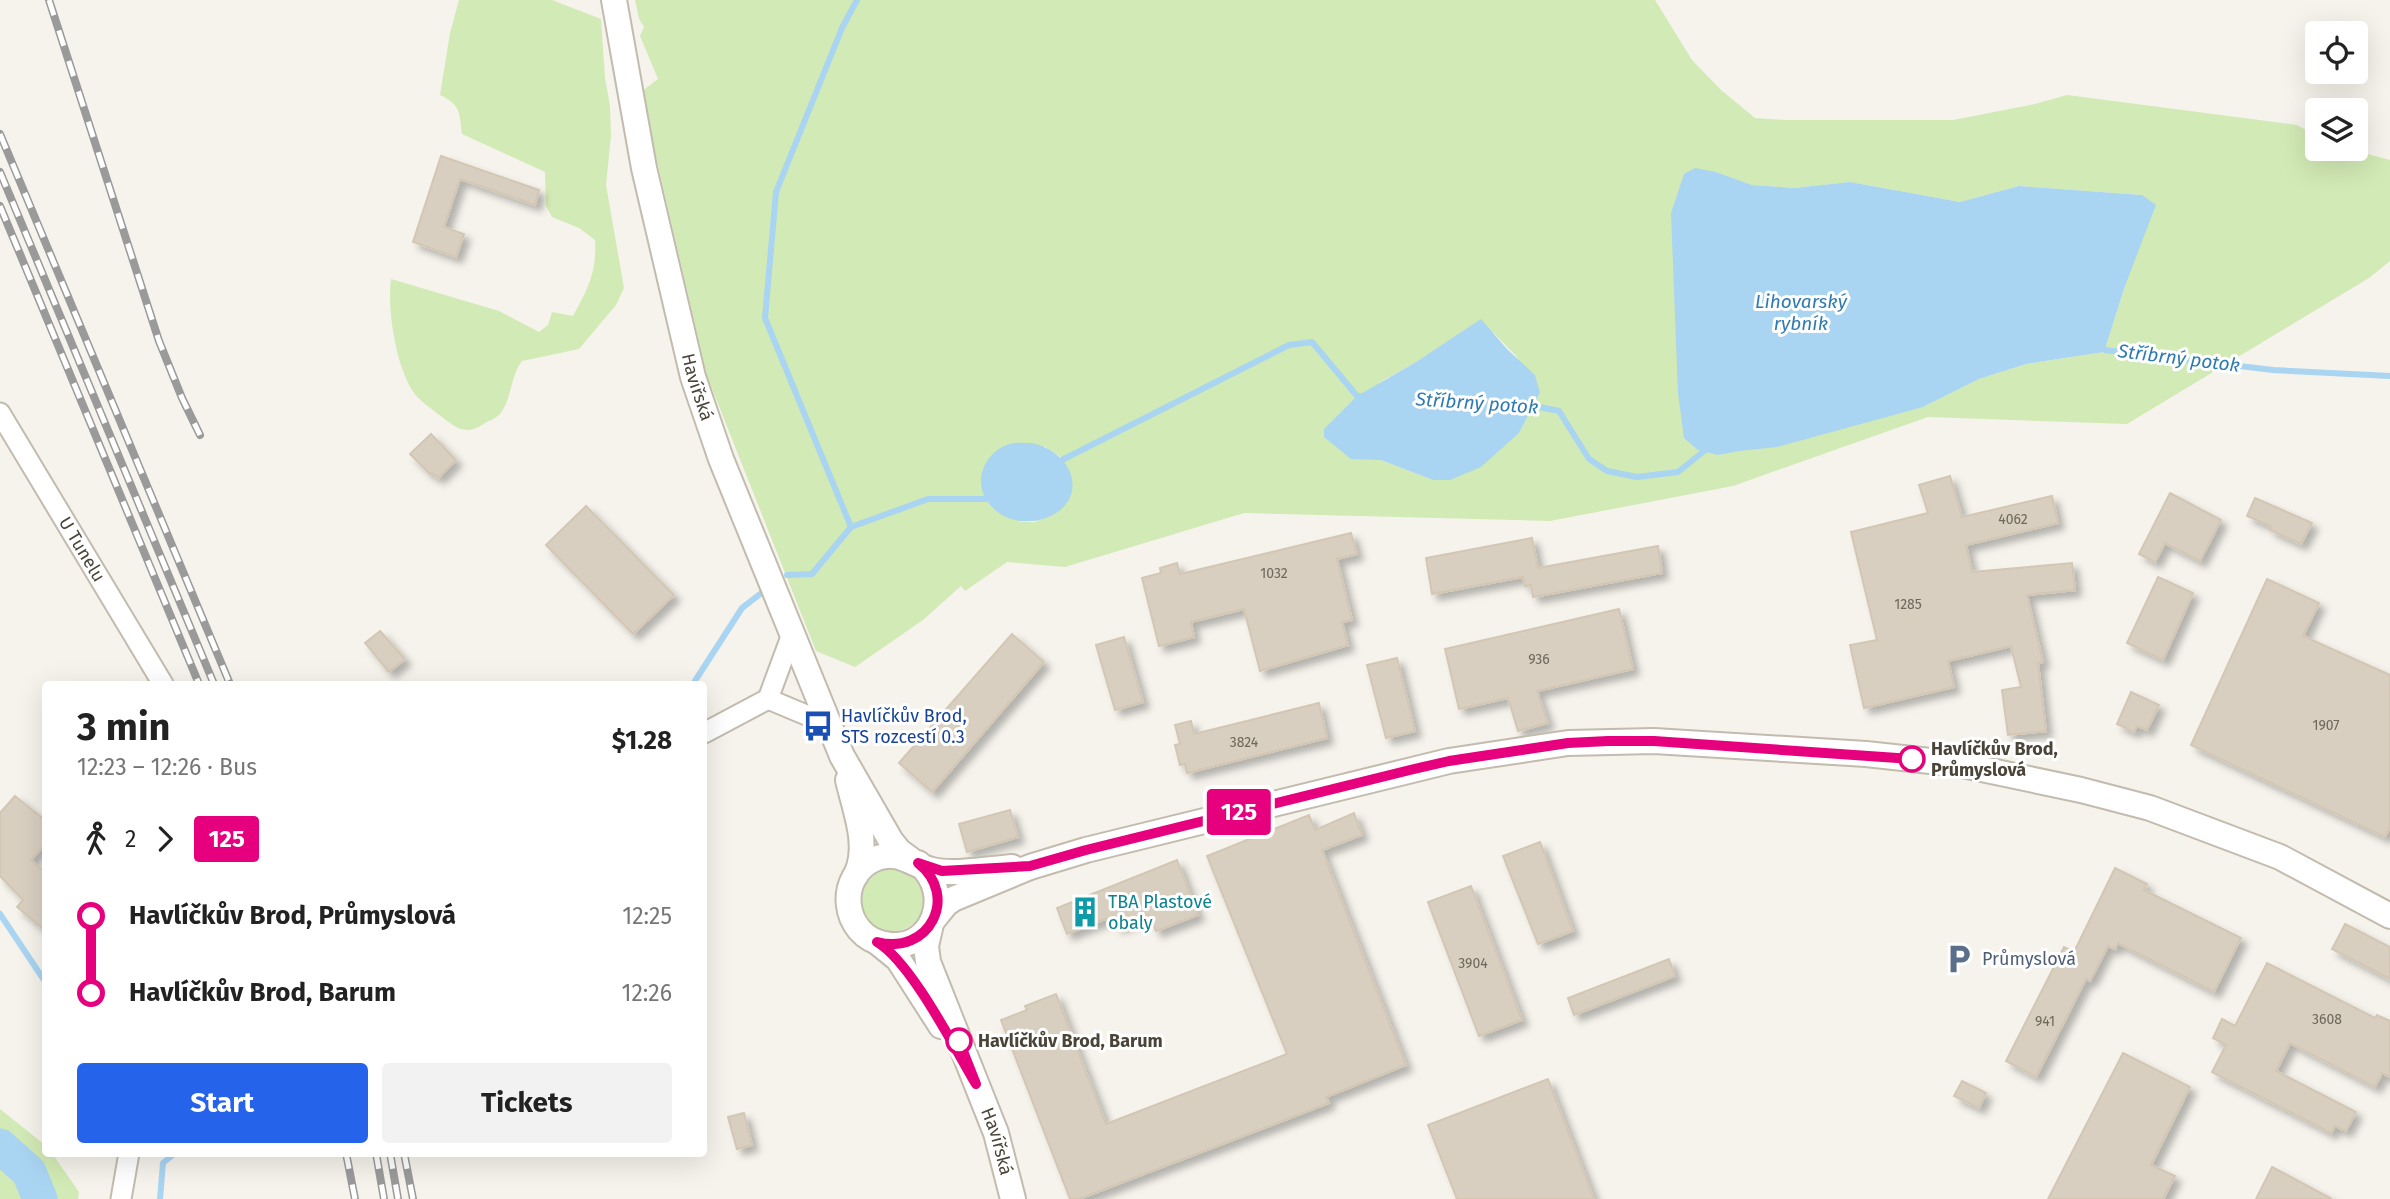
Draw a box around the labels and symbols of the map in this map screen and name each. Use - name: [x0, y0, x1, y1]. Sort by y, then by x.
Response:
- water label: Lihovarský rybník: [1755, 290, 1848, 335]
- water label: Stříbrný potok: [2116, 339, 2241, 377]
- street label: Havířská: [677, 351, 718, 424]
- water label: Stříbrný potok: [1414, 387, 1539, 419]
- house number: 4062: [1998, 511, 2028, 528]
- street label: U Tunelu: [54, 513, 110, 586]
- house number: 1032: [1260, 565, 1288, 582]
- house number: 1285: [1894, 596, 1922, 613]
- house number: 936: [1528, 651, 1550, 668]
- place label: Havlíčkův Brod, STS rozcestí 0.3: [841, 705, 967, 748]
- bus stop icon: Havlíčkův Brod, STS rozcestí 0.3: [801, 709, 835, 743]
- house number: 1907: [2312, 717, 2340, 734]
- house number: 3824: [1230, 734, 1259, 751]
- place label: Havlíčkův Brod, Průmyslová: [1931, 738, 2058, 781]
- marker: Havlíčkův Brod, Průmyslová: [1899, 746, 1925, 772]
- line badge: 125: [1199, 789, 1279, 835]
- place label: TBA Plastové obaly: [1108, 891, 1212, 934]
- building icon: TBA Plastové obaly: [1068, 895, 1102, 929]
- parking icon: Průmyslová: [1942, 942, 1976, 976]
- place label: Průmyslová: [1982, 948, 2076, 970]
- house number: 3904: [1458, 955, 1488, 972]
- house number: 3608: [2312, 1011, 2342, 1028]
- house number: 941: [2035, 1013, 2055, 1030]
- marker: Havlíčkův Brod, Barum: [946, 1028, 972, 1054]
- place label: Havlíčkův Brod, Barum: [978, 1030, 1163, 1052]
- street label: Havířská: [976, 1104, 1017, 1177]

